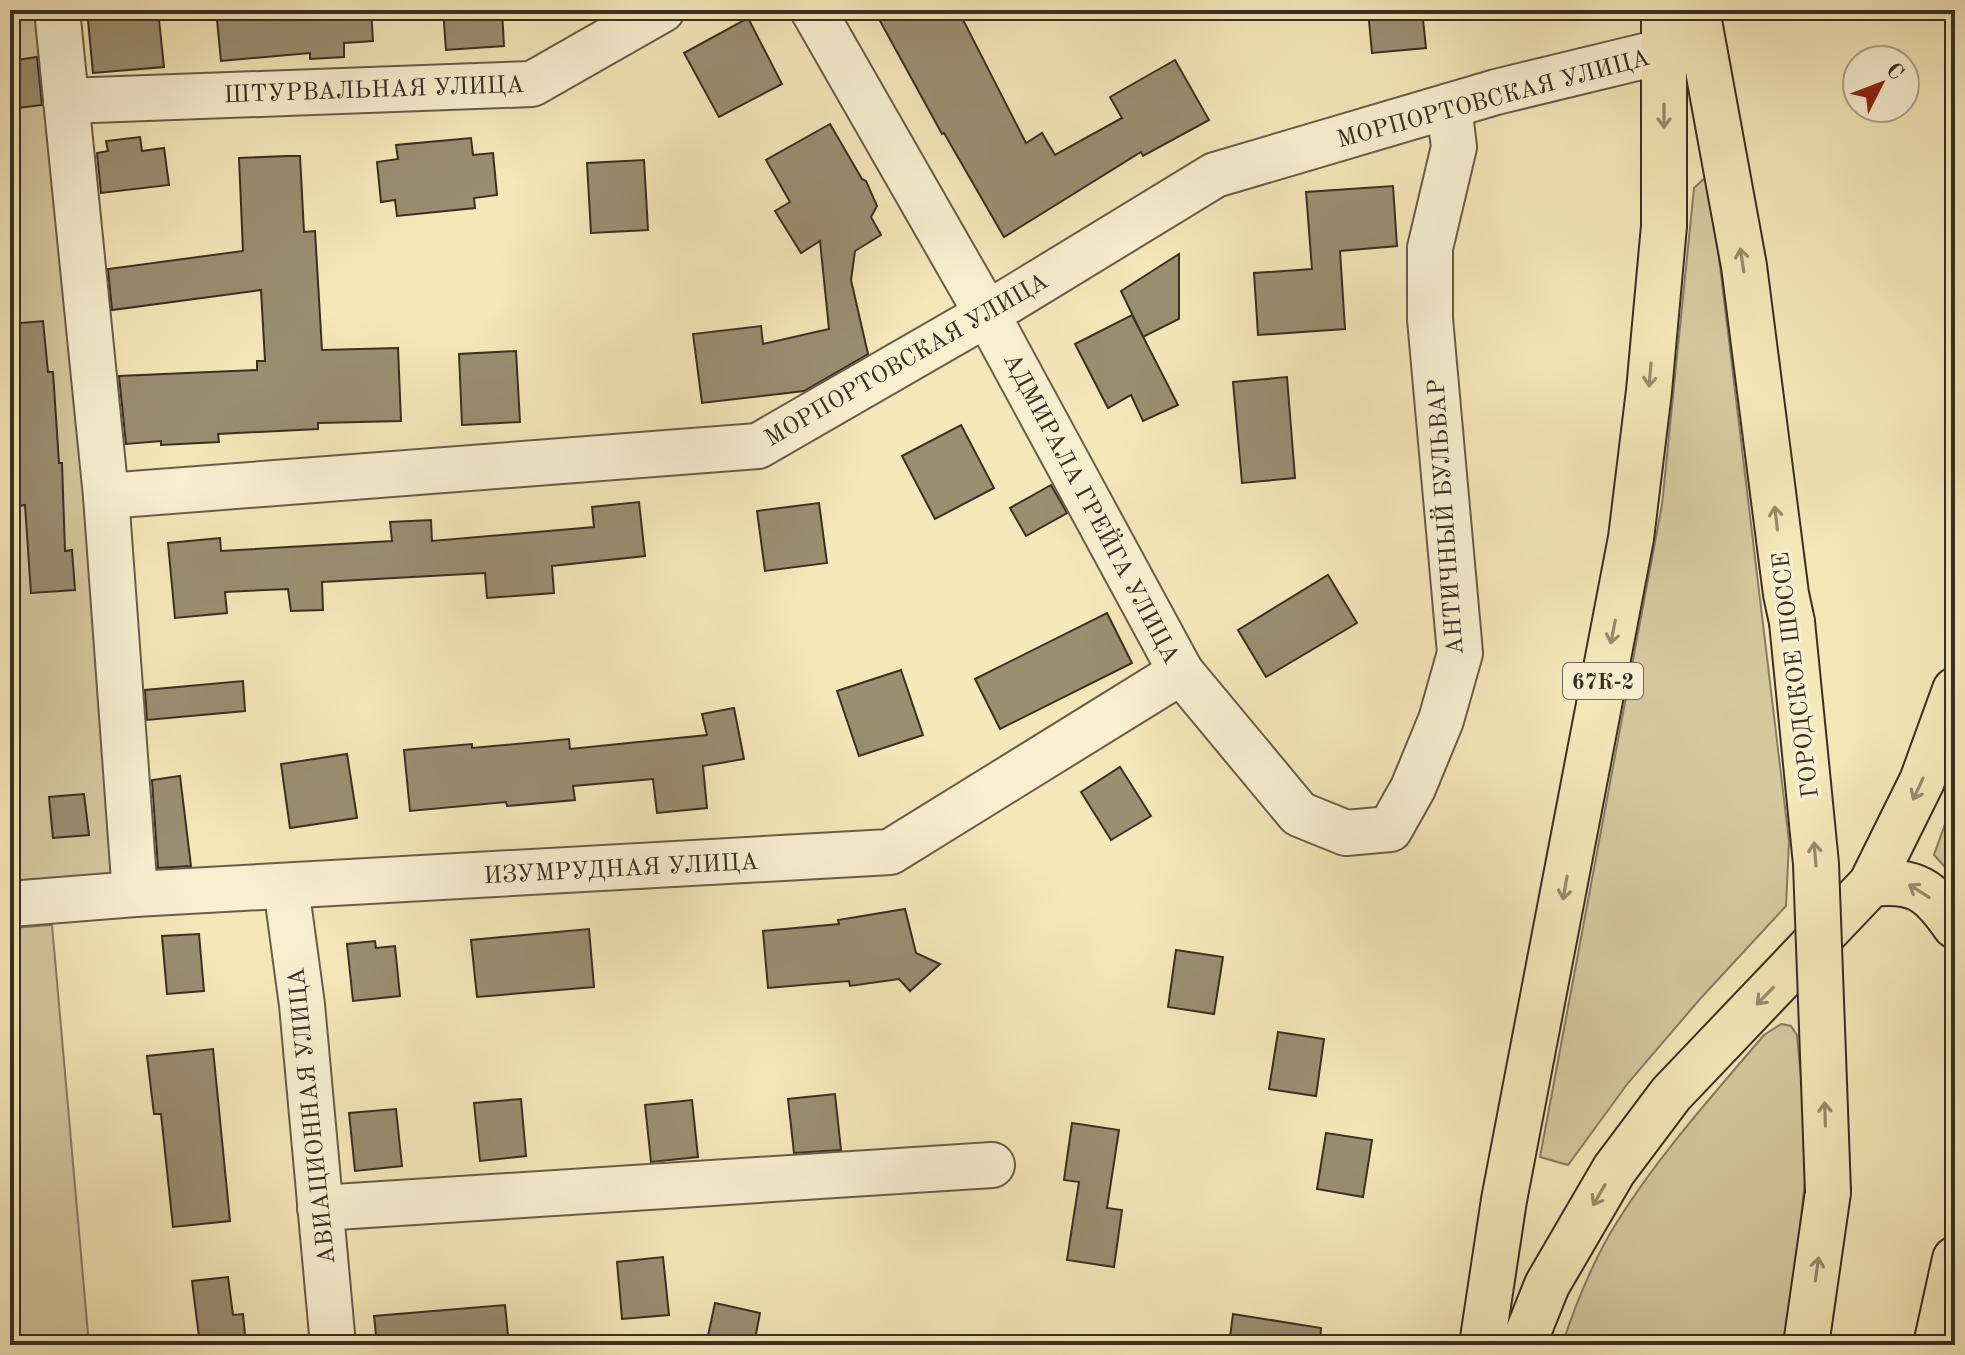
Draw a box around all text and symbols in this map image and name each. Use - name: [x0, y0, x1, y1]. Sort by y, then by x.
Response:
- north arrow: [1841, 44, 1921, 124]
- street label: МОРПОРТОВСКАЯ УЛИЦА: [1335, 47, 1653, 153]
- text: С: [1881, 59, 1907, 85]
- street label: ШТУРВАЛЬНАЯ УЛИЦА: [223, 74, 525, 108]
- one-way arrow: [1656, 102, 1672, 129]
- one-way arrow: [1734, 248, 1749, 273]
- street label: МОРПОРТОВСКАЯ УЛИЦА: [761, 270, 1053, 452]
- street label: АДМИРАЛА ГРЕЙГА УЛИЦА: [998, 347, 1187, 668]
- one-way arrow: [1643, 361, 1658, 388]
- street label: АНТИЧНЫЙ БУЛЬВАР: [1420, 378, 1469, 656]
- one-way arrow: [1768, 505, 1783, 531]
- street label: ГОРОДСКОЕ ШОССЕ: [1770, 550, 1824, 799]
- one-way arrow: [1604, 619, 1619, 645]
- road number: 67К-2: [1563, 663, 1643, 699]
- one-way arrow: [1910, 777, 1925, 801]
- one-way arrow: [1808, 841, 1823, 868]
- street label: ИЗУМРУДНАЯ УЛИЦА: [483, 851, 759, 889]
- one-way arrow: [1556, 875, 1571, 900]
- one-way arrow: [1909, 883, 1931, 899]
- street label: АВИАЦИОННАЯ УЛИЦА: [285, 966, 341, 1265]
- one-way arrow: [1755, 986, 1774, 1006]
- one-way arrow: [1818, 1101, 1833, 1128]
- one-way arrow: [1591, 1183, 1607, 1206]
- one-way arrow: [1810, 1256, 1825, 1282]

